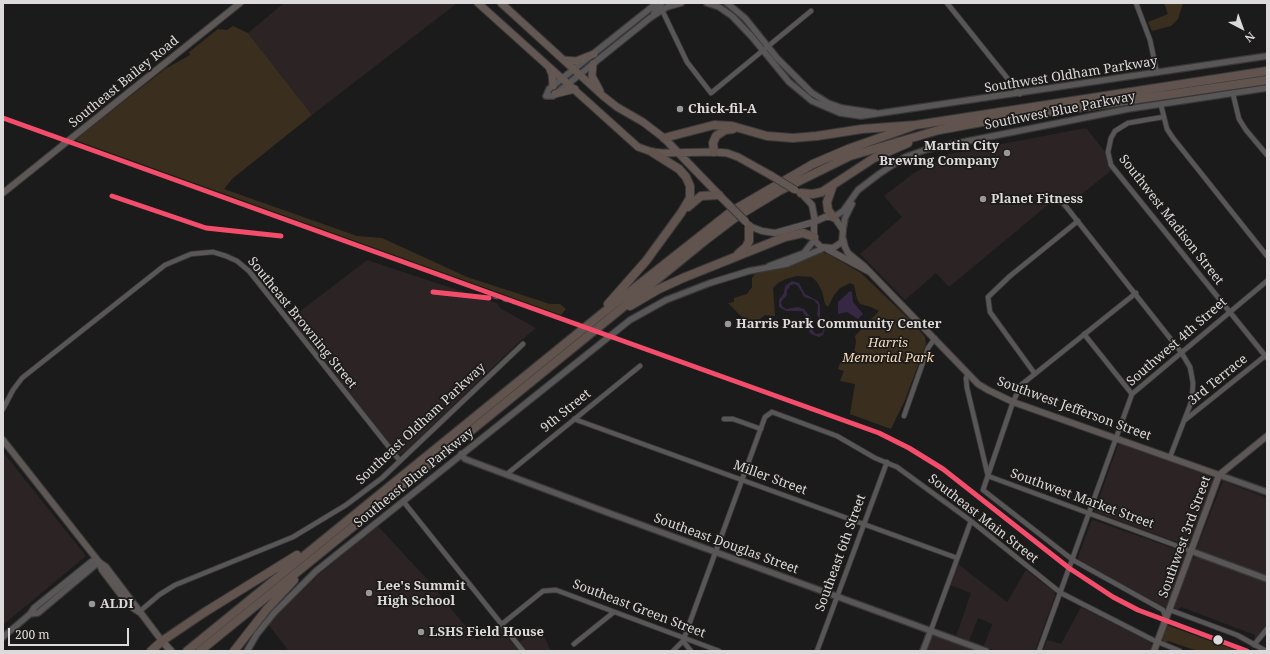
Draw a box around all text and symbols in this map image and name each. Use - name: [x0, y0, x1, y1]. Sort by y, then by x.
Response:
- north arrow: [1222, 8, 1262, 48]
- text: N: [1242, 29, 1258, 46]
- street label: Southeast Bailey Road: [66, 33, 182, 131]
- street label: Southwest Oldham Parkway: [983, 54, 1159, 96]
- street label: Southwest Blue Parkway: [983, 89, 1137, 133]
- place label: Chick-fil-A: [688, 101, 757, 117]
- marker: Chick-fil-A: [675, 104, 685, 114]
- place label: Martin City Brewing Company: [879, 138, 999, 169]
- marker: Martin City Brewing Company: [1002, 148, 1012, 158]
- street label: Southwest Madison Street: [1115, 152, 1227, 288]
- place label: Planet Fitness: [991, 191, 1083, 207]
- marker: Planet Fitness: [978, 194, 988, 204]
- street label: Southeast Browning Street: [244, 254, 360, 392]
- street label: Southwest 4th Street: [1124, 294, 1230, 390]
- place label: Harris Park Community Center: [736, 316, 942, 332]
- marker: Harris Park Community Center: [723, 319, 733, 329]
- park label: Harris Memorial Park: [842, 335, 934, 366]
- street label: 3rd Terrace: [1185, 351, 1251, 409]
- street label: Southeast Oldham Parkway: [353, 360, 489, 488]
- street label: Southwest Jefferson Street: [995, 374, 1153, 444]
- street label: 9th Street: [538, 386, 594, 436]
- street label: Southeast Blue Parkway: [351, 425, 477, 531]
- street label: Miller Street: [731, 457, 809, 499]
- street label: Southwest Market Street: [1008, 466, 1156, 532]
- street label: Southeast Main Street: [925, 471, 1041, 567]
- street label: Southwest 3rd Street: [1156, 474, 1214, 600]
- street label: Southeast 6th Street: [813, 492, 869, 614]
- street label: Southeast Douglas Street: [652, 511, 800, 577]
- street label: Southeast Green Street: [570, 576, 708, 642]
- place label: Lee's Summit High School: [377, 578, 465, 609]
- marker: Lee's Summit High School: [364, 588, 374, 598]
- place label: ALDI: [100, 596, 133, 612]
- marker: ALDI: [87, 599, 97, 609]
- scale bar: [10, 620, 131, 646]
- place label: LSHS Field House: [429, 624, 544, 640]
- text: 200 m: [15, 626, 50, 643]
- marker: LSHS Field House: [416, 627, 426, 637]
- unlabelled marker: [1211, 633, 1225, 647]

